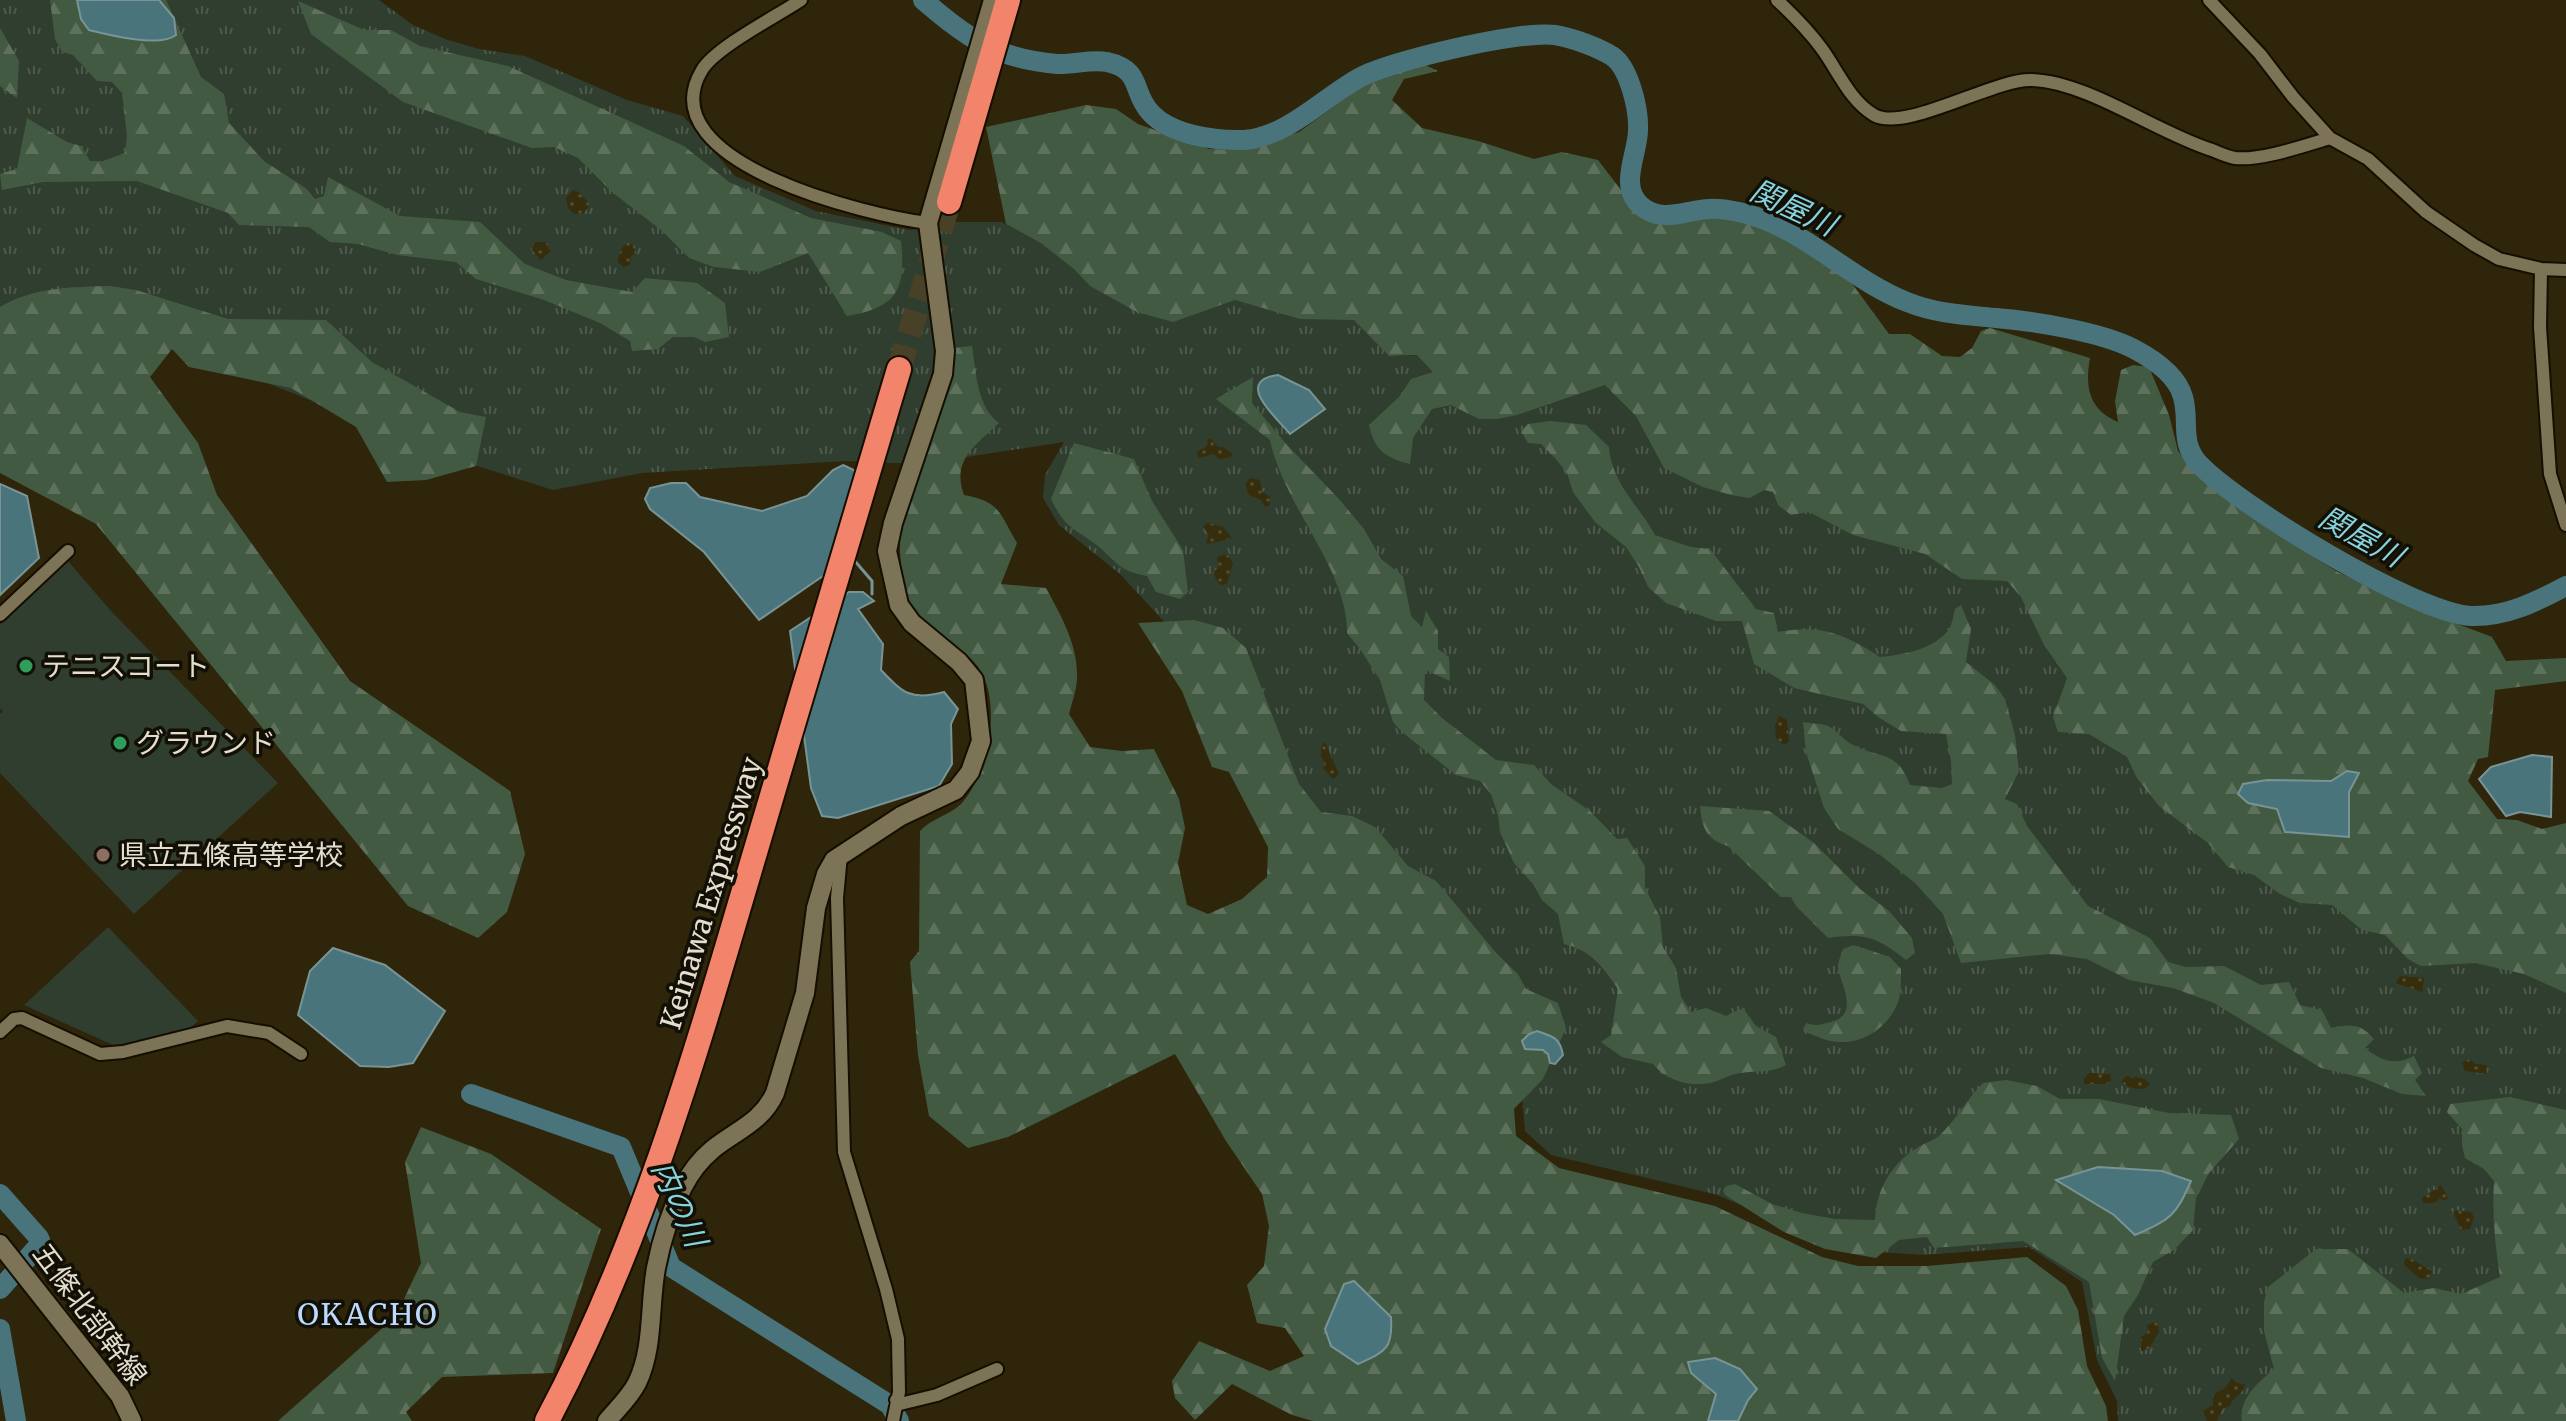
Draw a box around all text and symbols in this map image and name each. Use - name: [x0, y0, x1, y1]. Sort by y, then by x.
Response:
- water label: 関屋川: [1745, 171, 1845, 245]
- water label: 関屋川: [2313, 498, 2413, 576]
- place label: テニスコート: [42, 648, 210, 684]
- marker: テニスコート: [17, 657, 35, 675]
- place label: グラウンド: [136, 725, 276, 761]
- marker: グラウンド: [111, 734, 129, 752]
- street label: Keinawa Expressway: [653, 752, 770, 1033]
- place label: 県立五條高等学校: [119, 837, 343, 873]
- marker: 県立五條高等学校: [94, 846, 112, 864]
- water label: 内の川: [644, 1155, 717, 1255]
- street label: 五條北部幹線: [25, 1236, 155, 1392]
- district label: OKACHO: [297, 1295, 439, 1333]

